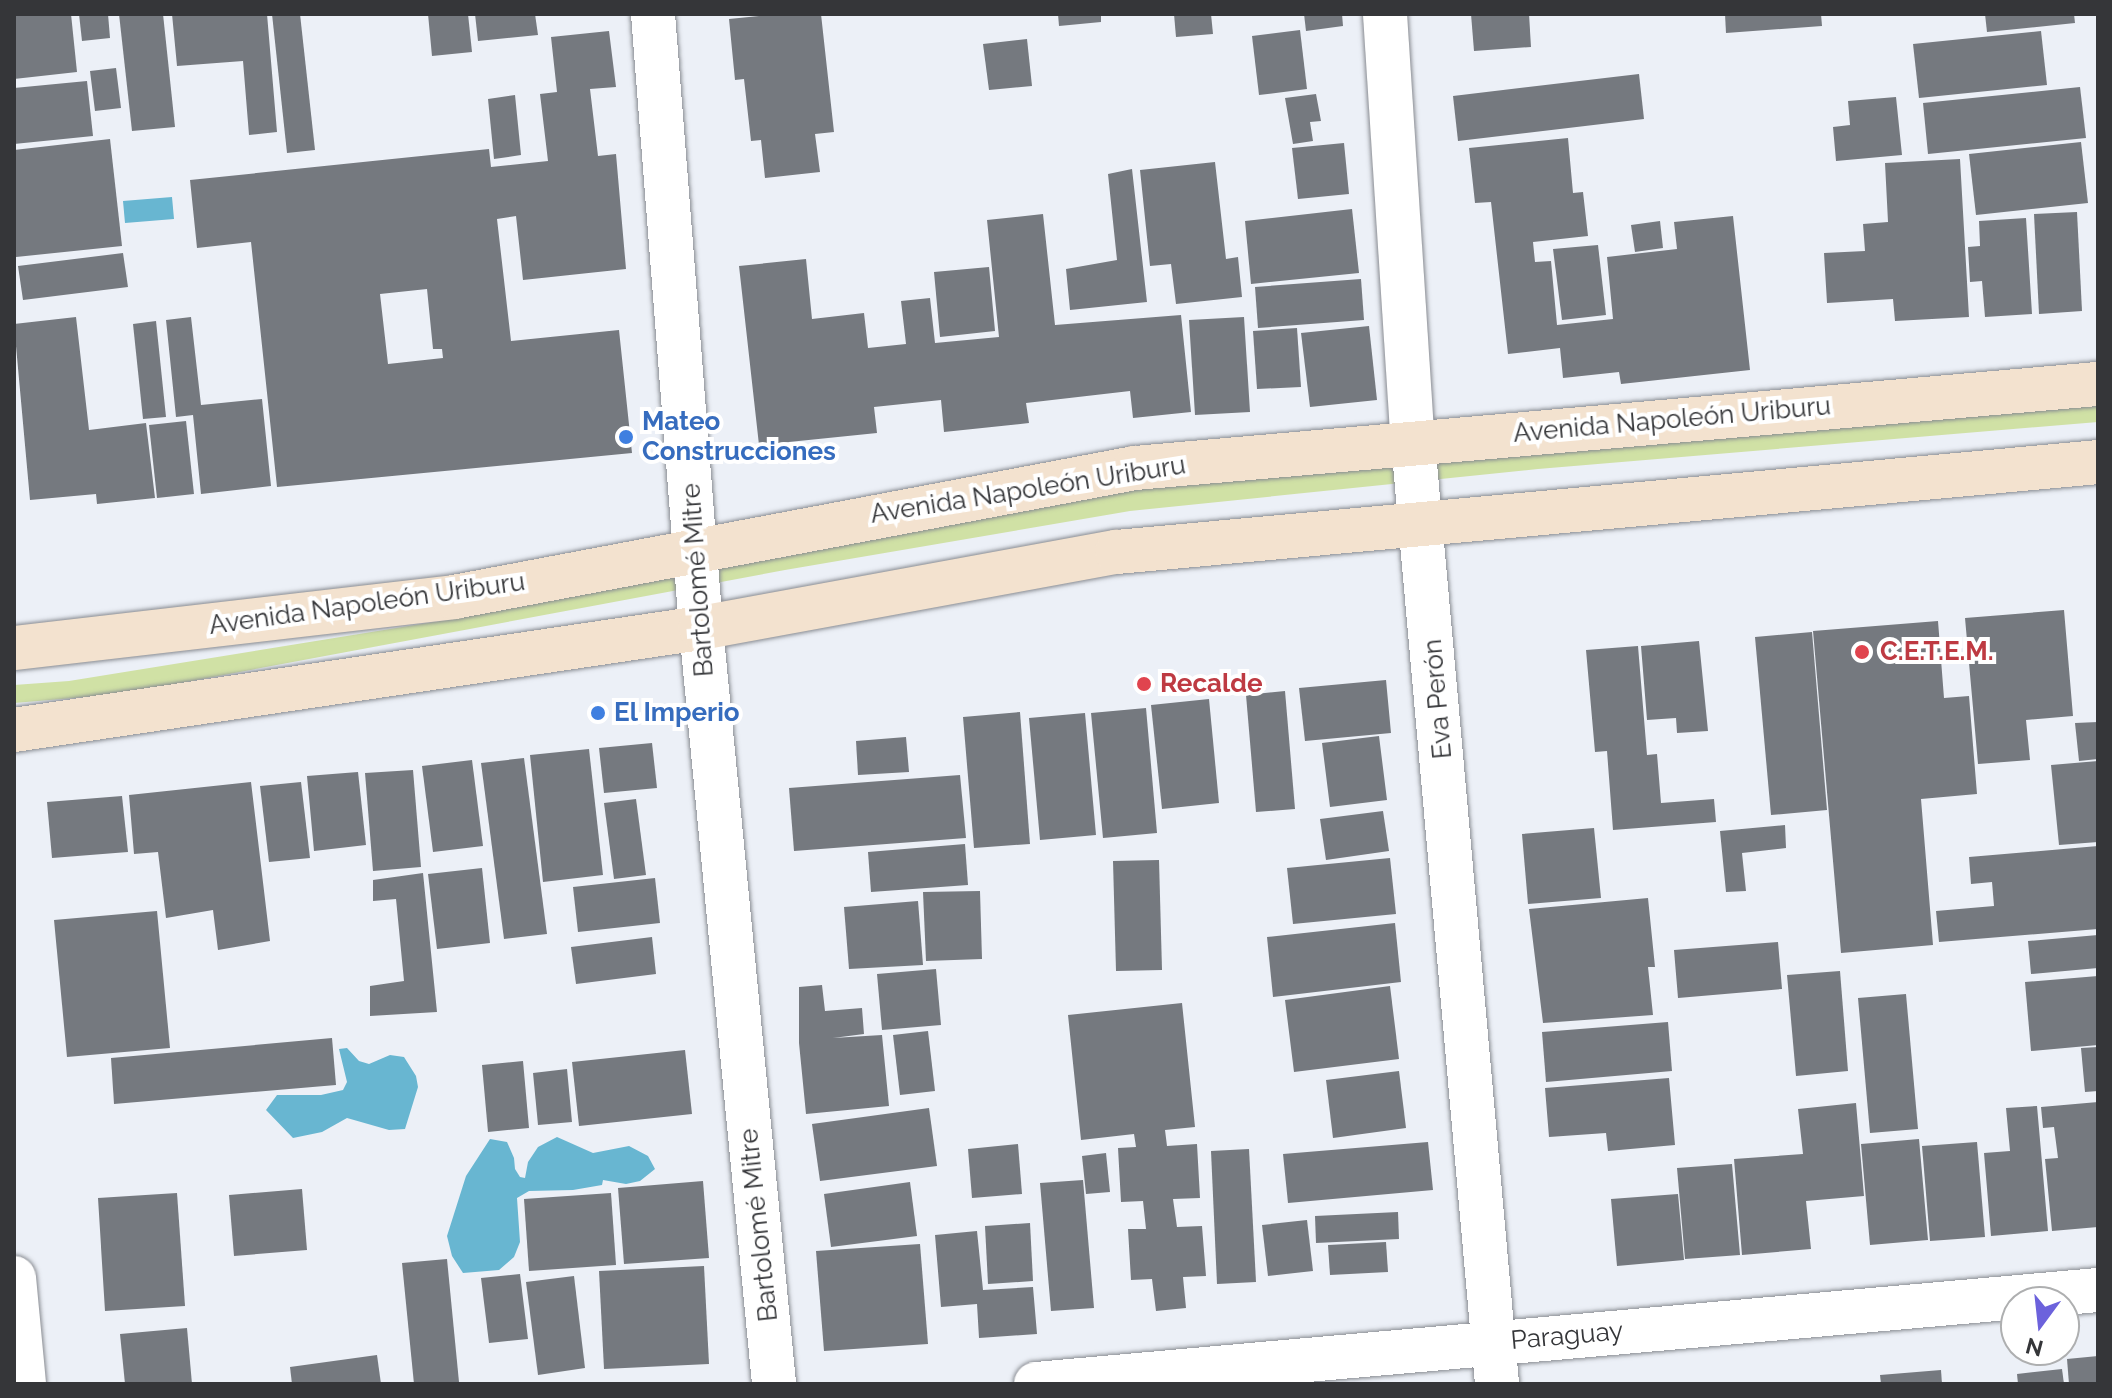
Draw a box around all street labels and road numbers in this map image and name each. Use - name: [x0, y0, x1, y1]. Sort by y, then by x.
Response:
- street label: Avenida Napoleón Uriburu: [1512, 391, 1832, 449]
- street label: Avenida Napoleón Uriburu: [868, 450, 1188, 530]
- street label: Bartolomé Mitre: [676, 482, 720, 678]
- street label: Avenida Napoleón Uriburu: [207, 566, 527, 642]
- street label: Eva Perón: [1417, 638, 1459, 760]
- street label: Bartolomé Mitre: [733, 1127, 785, 1323]
- street label: Paraguay: [1509, 1316, 1625, 1356]

